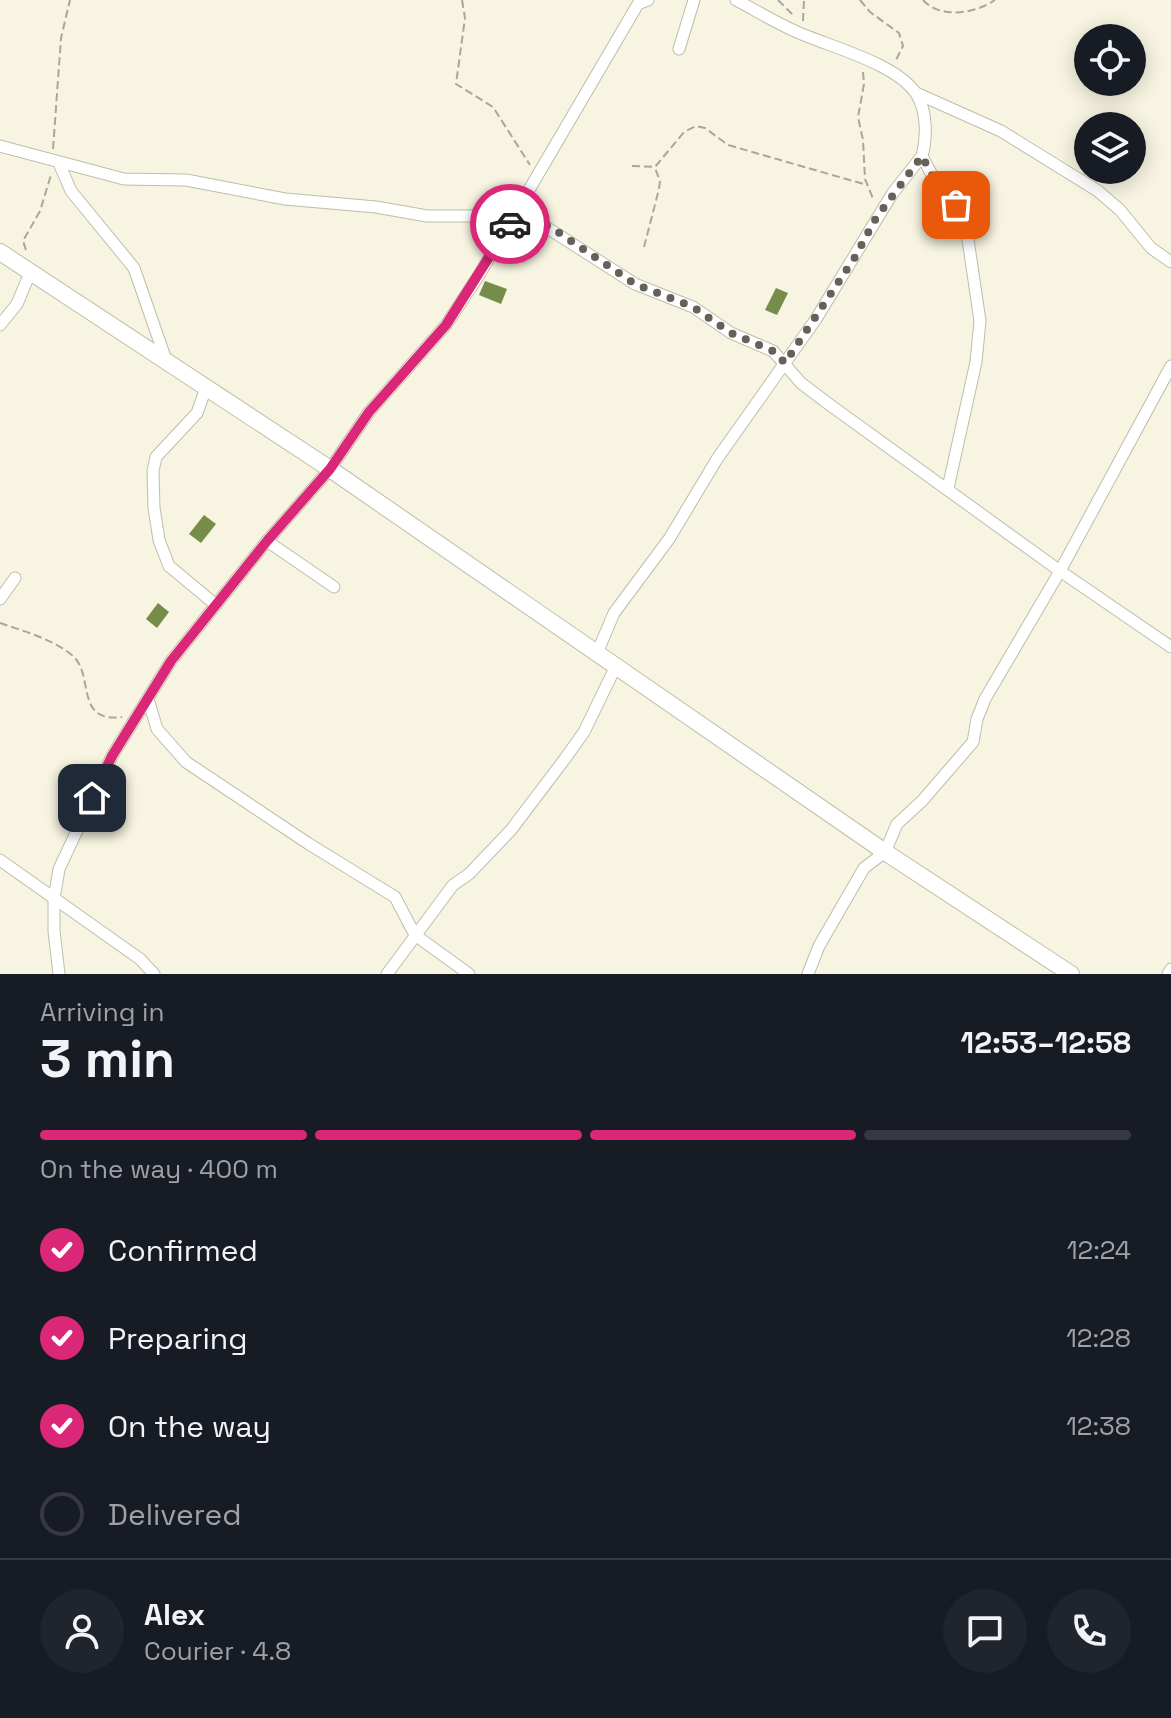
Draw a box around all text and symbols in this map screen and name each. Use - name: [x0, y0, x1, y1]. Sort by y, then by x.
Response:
- map controls: [1074, 24, 1146, 184]
- button: locate: [1074, 24, 1146, 96]
- button: layers: [1074, 112, 1146, 184]
- pin: [922, 171, 990, 239]
- icon: bag: [934, 183, 978, 227]
- courier: [470, 184, 550, 264]
- icon: car: [488, 202, 532, 246]
- pin: [58, 764, 126, 832]
- icon: home: [70, 776, 114, 820]
- text: Arriving in: [40, 995, 164, 1029]
- text: 12:53–12:58: [961, 1023, 1131, 1062]
- text: 3 min: [40, 1026, 175, 1092]
- text: On the way · 400 m: [40, 1152, 278, 1186]
- icon: check: [40, 1228, 84, 1272]
- text: Confirmed: [108, 1231, 258, 1270]
- text: 12:24: [1067, 1233, 1131, 1267]
- icon: check: [40, 1316, 84, 1360]
- text: Preparing: [108, 1319, 247, 1358]
- text: 12:28: [1066, 1321, 1131, 1355]
- icon: check: [40, 1404, 84, 1448]
- text: On the way: [108, 1407, 271, 1446]
- text: 12:38: [1066, 1409, 1131, 1443]
- text: Delivered: [108, 1495, 242, 1534]
- button: person: [40, 1589, 124, 1673]
- button: chat: [943, 1589, 1027, 1673]
- button: phone: [1047, 1589, 1131, 1673]
- text: Alex: [144, 1595, 205, 1634]
- text: Courier · 4.8: [144, 1634, 291, 1668]

